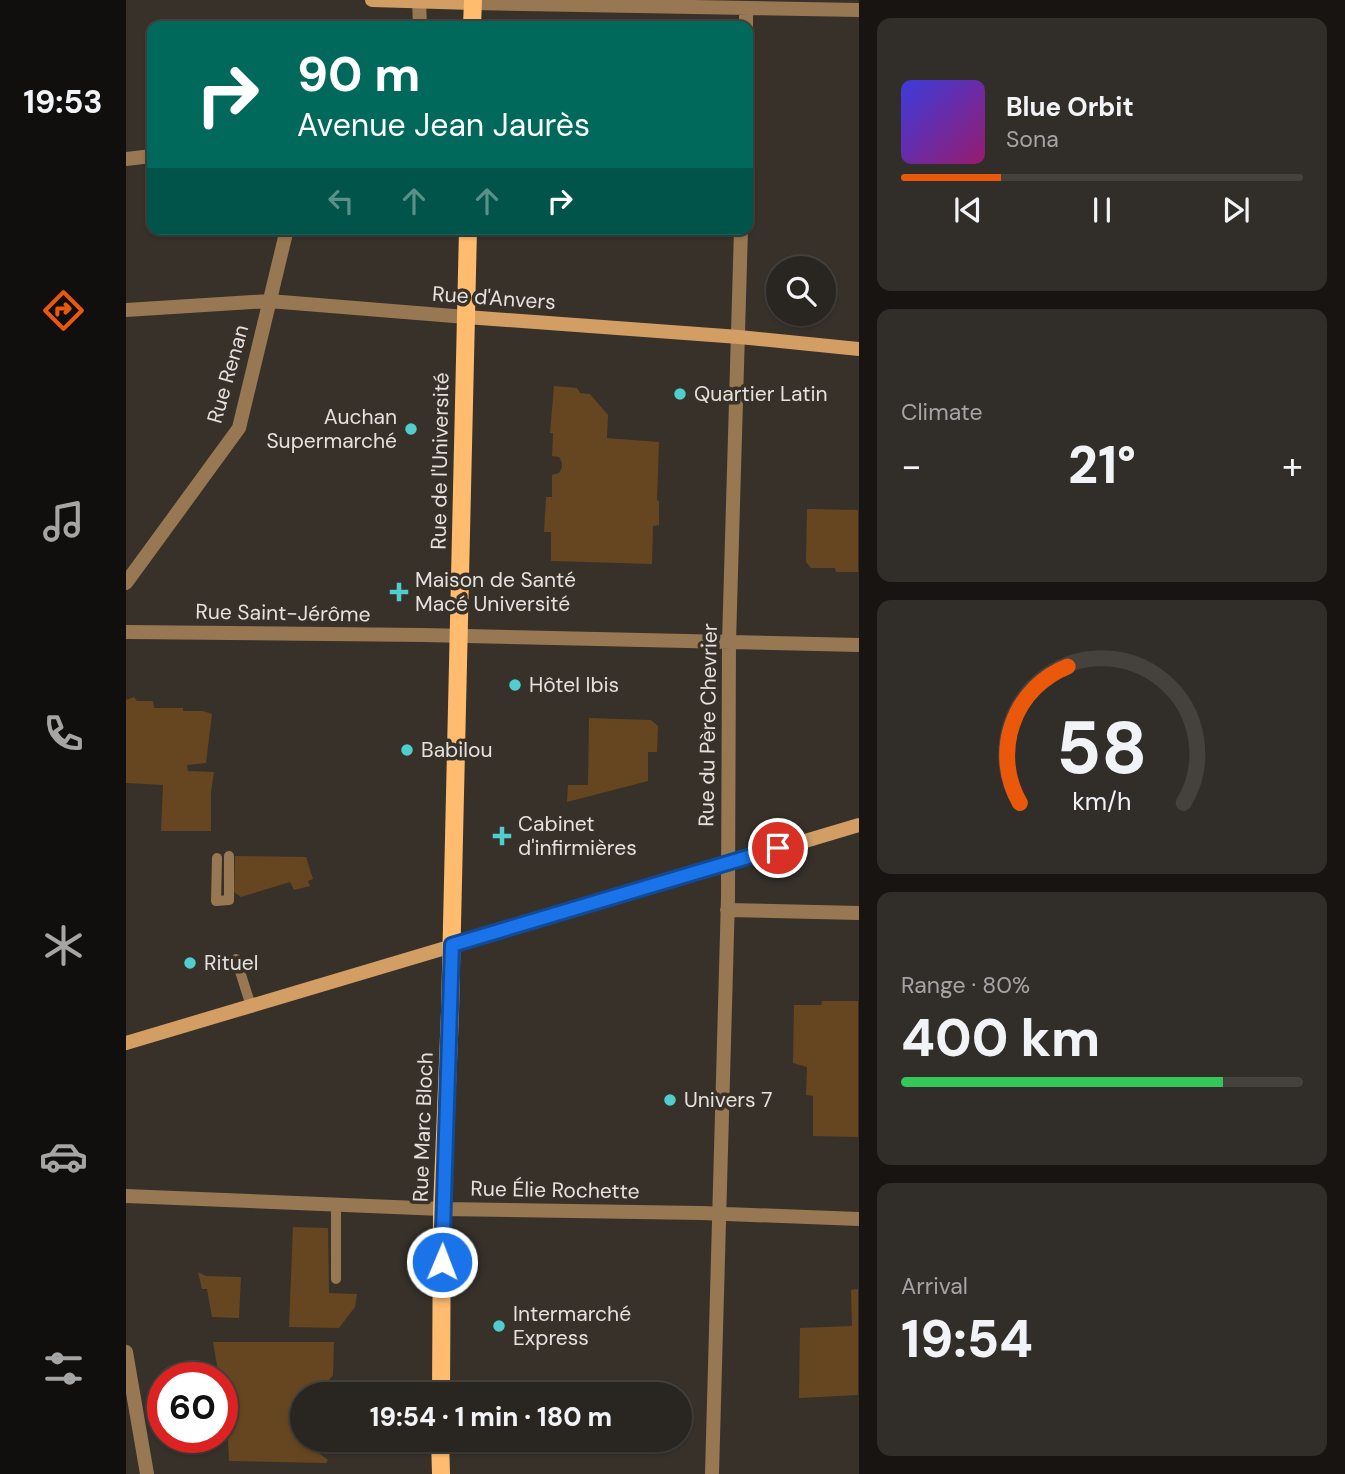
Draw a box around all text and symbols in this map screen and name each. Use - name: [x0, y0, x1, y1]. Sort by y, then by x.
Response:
- text: 90 m: [297, 42, 420, 106]
- icon: right: [182, 49, 273, 140]
- text: 19:53: [23, 81, 103, 123]
- text: Blue Orbit: [1006, 90, 1134, 124]
- text: Avenue Jean Jaurès: [297, 104, 590, 146]
- text: Sona: [1006, 124, 1059, 154]
- icon: left: [322, 182, 360, 220]
- icon: ahead: [395, 182, 433, 220]
- icon: ahead: [468, 182, 506, 220]
- icon: right: [541, 182, 579, 220]
- icon: previous: [949, 191, 987, 229]
- icon: pause: [1083, 191, 1121, 229]
- icon: next: [1217, 191, 1255, 229]
- map controls: [766, 256, 836, 326]
- button: search: [766, 256, 836, 326]
- street label: Rue d'Anvers: [431, 280, 557, 316]
- icon: directions: [39, 286, 88, 335]
- street label: Rue Renan: [201, 321, 255, 427]
- street label: Rue de l'Université: [424, 372, 456, 550]
- place label: Quartier Latin: [694, 380, 828, 408]
- marker: Quartier Latin: [672, 386, 688, 402]
- text: Climate: [901, 397, 983, 427]
- place label: Auchan Supermarché: [266, 403, 397, 455]
- marker: Auchan Supermarché: [403, 421, 419, 437]
- text: 21°: [1068, 431, 1136, 499]
- text: −: [901, 441, 922, 491]
- text: +: [1282, 441, 1303, 491]
- icon: music: [39, 497, 88, 546]
- place label: Maison de Santé Macé Université: [415, 566, 576, 618]
- marker: Maison de Santé Macé Université: [389, 582, 409, 602]
- street label: Rue Saint-Jérôme: [195, 597, 371, 629]
- street label: Rue du Père Chevrier: [692, 623, 724, 827]
- place label: Hôtel Ibis: [529, 671, 619, 699]
- marker: Hôtel Ibis: [507, 677, 523, 693]
- text: 58: [1056, 701, 1148, 796]
- icon: phone: [39, 709, 88, 758]
- place label: Babilou: [421, 736, 492, 764]
- marker: Babilou: [399, 742, 415, 758]
- text: km/h: [1072, 785, 1132, 818]
- place label: Cabinet d'infirmières: [518, 810, 637, 862]
- pin: [748, 818, 808, 878]
- marker: Cabinet d'infirmières: [492, 826, 512, 846]
- icon: arrive: [759, 829, 797, 867]
- icon: climate: [39, 921, 88, 970]
- place label: Rituel: [204, 949, 258, 977]
- marker: Rituel: [182, 955, 198, 971]
- text: Range · 80%: [901, 970, 1030, 1000]
- text: 400 km: [901, 1004, 1100, 1072]
- street label: Rue Marc Bloch: [406, 1052, 440, 1202]
- place label: Univers 7: [684, 1086, 772, 1114]
- marker: Univers 7: [662, 1092, 678, 1108]
- icon: car: [39, 1132, 88, 1181]
- street label: Rue Élie Rochette: [470, 1175, 640, 1205]
- position arrow: [405, 1225, 479, 1299]
- text: Arrival: [901, 1271, 968, 1301]
- place label: Intermarché Express: [513, 1300, 631, 1352]
- text: 19:54: [901, 1305, 1033, 1373]
- marker: Intermarché Express: [491, 1318, 507, 1334]
- icon: filters: [39, 1344, 88, 1393]
- speed limit sign: 60: [147, 1362, 238, 1453]
- text: 19:54 · 1 min · 180 m: [370, 1400, 612, 1434]

